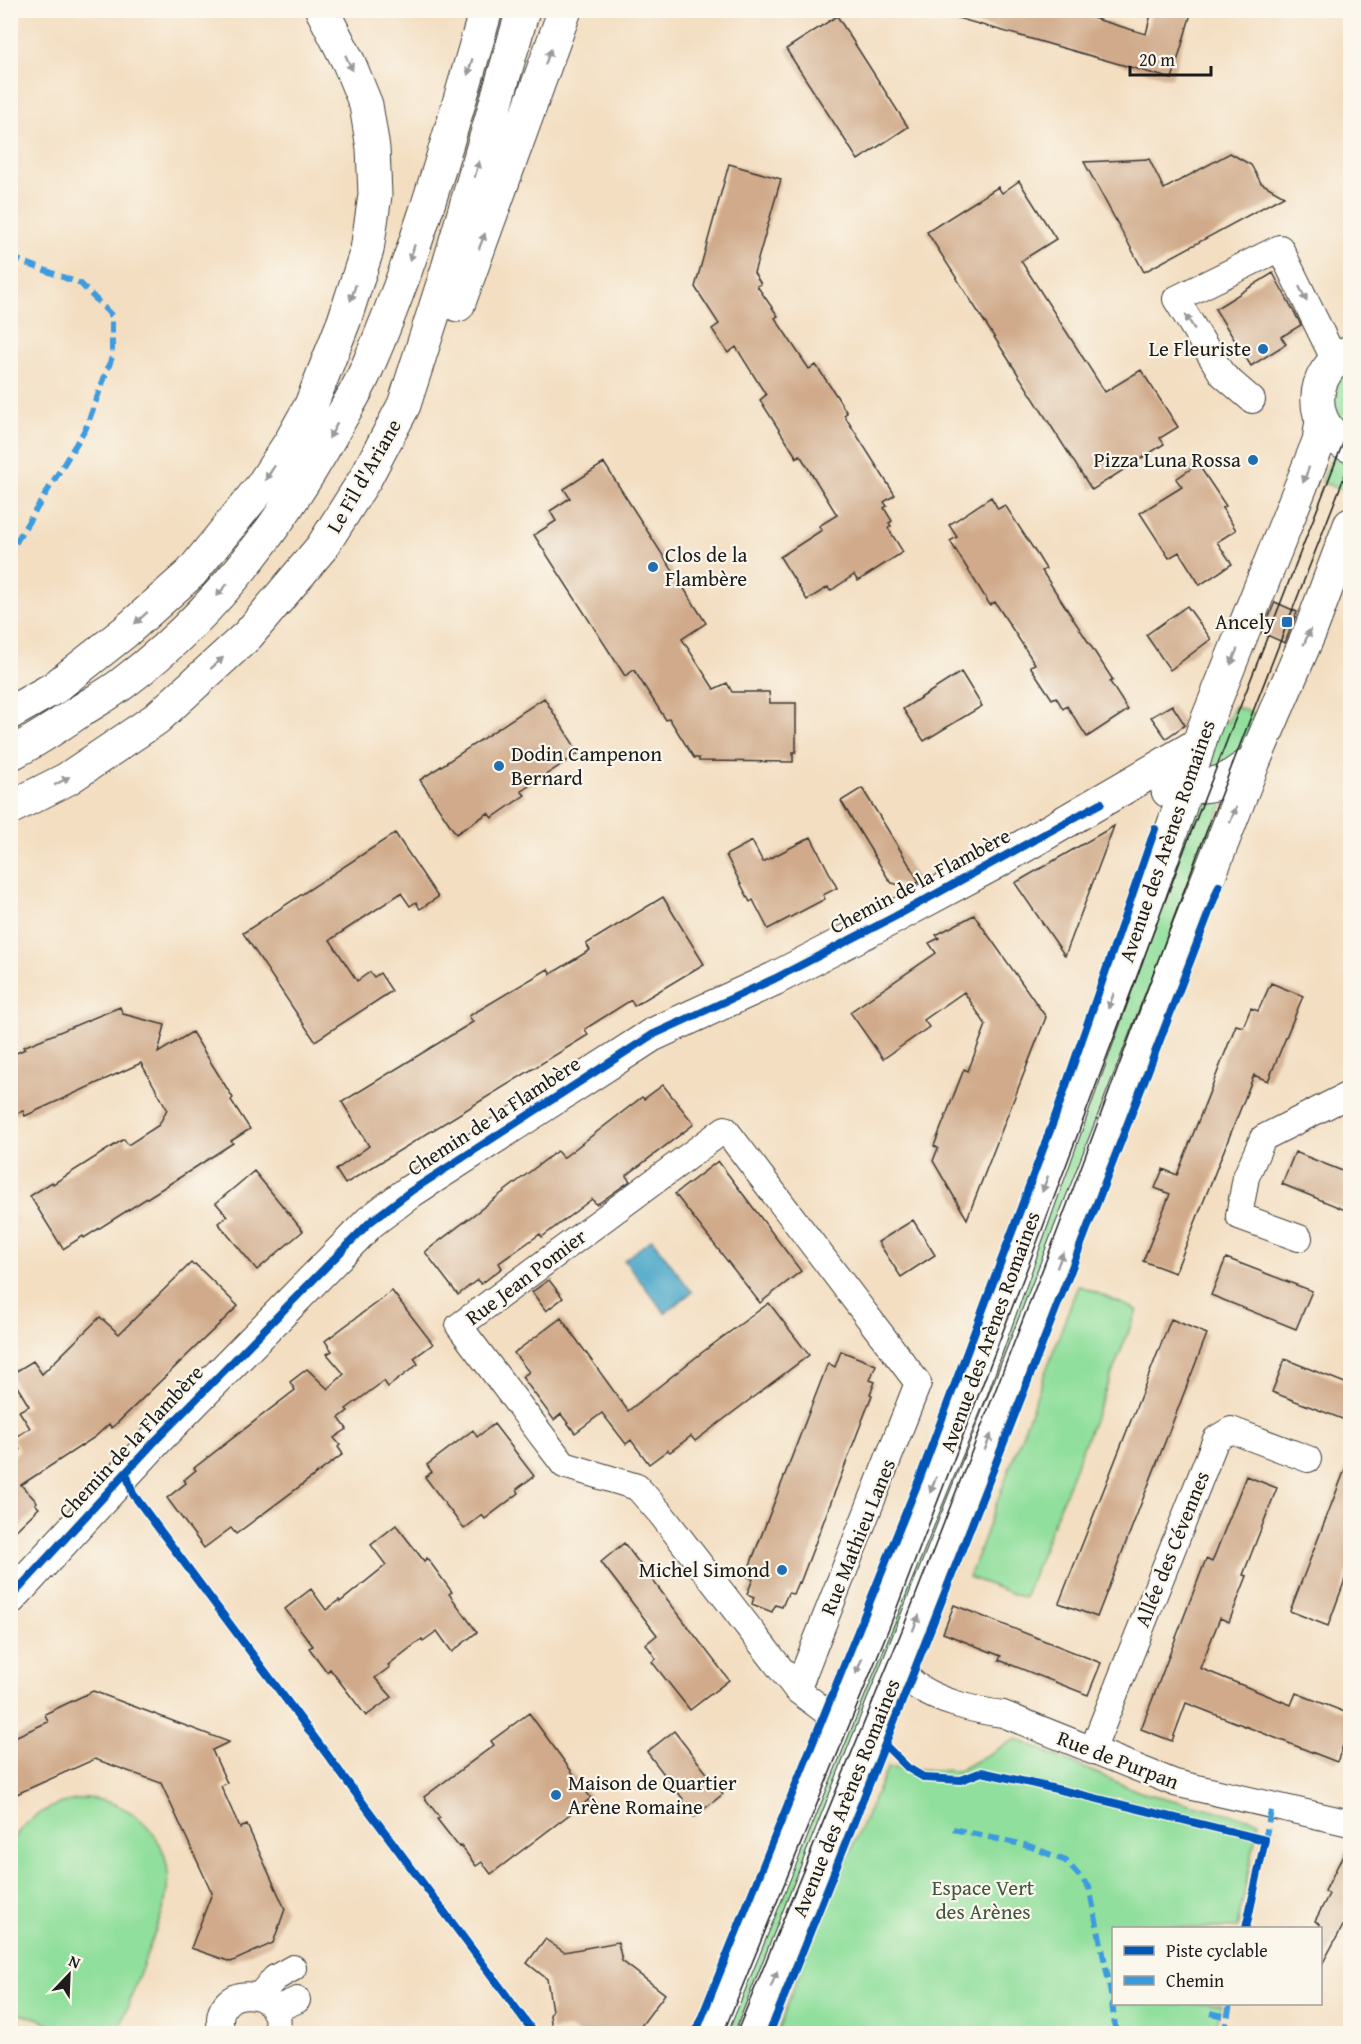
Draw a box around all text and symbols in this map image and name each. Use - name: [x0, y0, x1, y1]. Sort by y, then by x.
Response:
- scale bar: [1130, 39, 1211, 77]
- text: 20 m: [1139, 46, 1175, 73]
- one-way arrow: [543, 48, 553, 66]
- one-way arrow: [344, 54, 353, 71]
- one-way arrow: [465, 58, 474, 76]
- one-way arrow: [473, 160, 482, 178]
- one-way arrow: [477, 231, 487, 249]
- one-way arrow: [407, 244, 417, 262]
- one-way arrow: [348, 284, 358, 302]
- one-way arrow: [1298, 286, 1307, 303]
- one-way arrow: [1185, 314, 1196, 330]
- place label: Le Fleuriste: [1149, 333, 1251, 364]
- marker: Le Fleuriste: [1256, 342, 1270, 356]
- street label: Le Fil d'Ariane: [318, 413, 409, 538]
- one-way arrow: [328, 423, 338, 440]
- place label: Pizza Luna Rossa: [1094, 444, 1241, 475]
- marker: Pizza Luna Rossa: [1246, 453, 1260, 467]
- one-way arrow: [265, 465, 276, 481]
- one-way arrow: [1301, 467, 1311, 485]
- place label: Clos de la Flambère: [665, 539, 748, 594]
- marker: Clos de la Flambère: [646, 560, 660, 574]
- one-way arrow: [216, 582, 229, 597]
- place label: Ancely: [1215, 606, 1276, 637]
- one-way arrow: [134, 611, 149, 624]
- marker: Ancely: [1280, 615, 1294, 629]
- one-way arrow: [1302, 628, 1312, 646]
- one-way arrow: [1229, 648, 1239, 666]
- one-way arrow: [209, 657, 224, 670]
- street label: Avenue des Arènes Romaines: [1110, 715, 1223, 966]
- place label: Dodin Campenon Bernard: [511, 738, 662, 793]
- marker: Dodin Campenon Bernard: [492, 759, 506, 773]
- one-way arrow: [54, 776, 71, 786]
- one-way arrow: [1229, 806, 1238, 824]
- street label: Chemin de la Flambère: [824, 820, 1016, 941]
- one-way arrow: [1105, 992, 1115, 1010]
- street label: Chemin de la Flambère: [401, 1048, 586, 1183]
- one-way arrow: [1040, 1175, 1049, 1193]
- street label: Avenue des Arènes Romaines: [931, 1207, 1048, 1457]
- street label: Rue Jean Pomier: [459, 1221, 593, 1332]
- one-way arrow: [1056, 1251, 1065, 1269]
- street label: Chemin de la Flambère: [51, 1358, 211, 1526]
- one-way arrow: [984, 1432, 994, 1450]
- street label: Rue Mathieu Lanes: [812, 1454, 903, 1620]
- street label: Allée des Cévennes: [1126, 1466, 1217, 1631]
- one-way arrow: [928, 1476, 937, 1494]
- place label: Michel Simond: [639, 1554, 771, 1585]
- marker: Michel Simond: [775, 1563, 789, 1577]
- one-way arrow: [911, 1613, 921, 1631]
- one-way arrow: [854, 1657, 864, 1675]
- street label: Avenue des Arènes Romaines: [783, 1674, 908, 1922]
- street label: Rue de Purpan: [1053, 1722, 1184, 1797]
- place label: Maison de Quartier Arène Romaine: [568, 1767, 737, 1822]
- marker: Maison de Quartier Arène Romaine: [549, 1788, 563, 1802]
- park label: Espace Vert des Arènes: [932, 1872, 1035, 1927]
- legend: [1112, 1927, 1322, 2005]
- text: Piste cyclable: [1166, 1937, 1268, 1964]
- north arrow: [39, 1945, 99, 2005]
- text: N: [65, 1948, 85, 1974]
- text: Chemin: [1166, 1967, 1224, 1994]
- one-way arrow: [769, 1970, 779, 1988]

